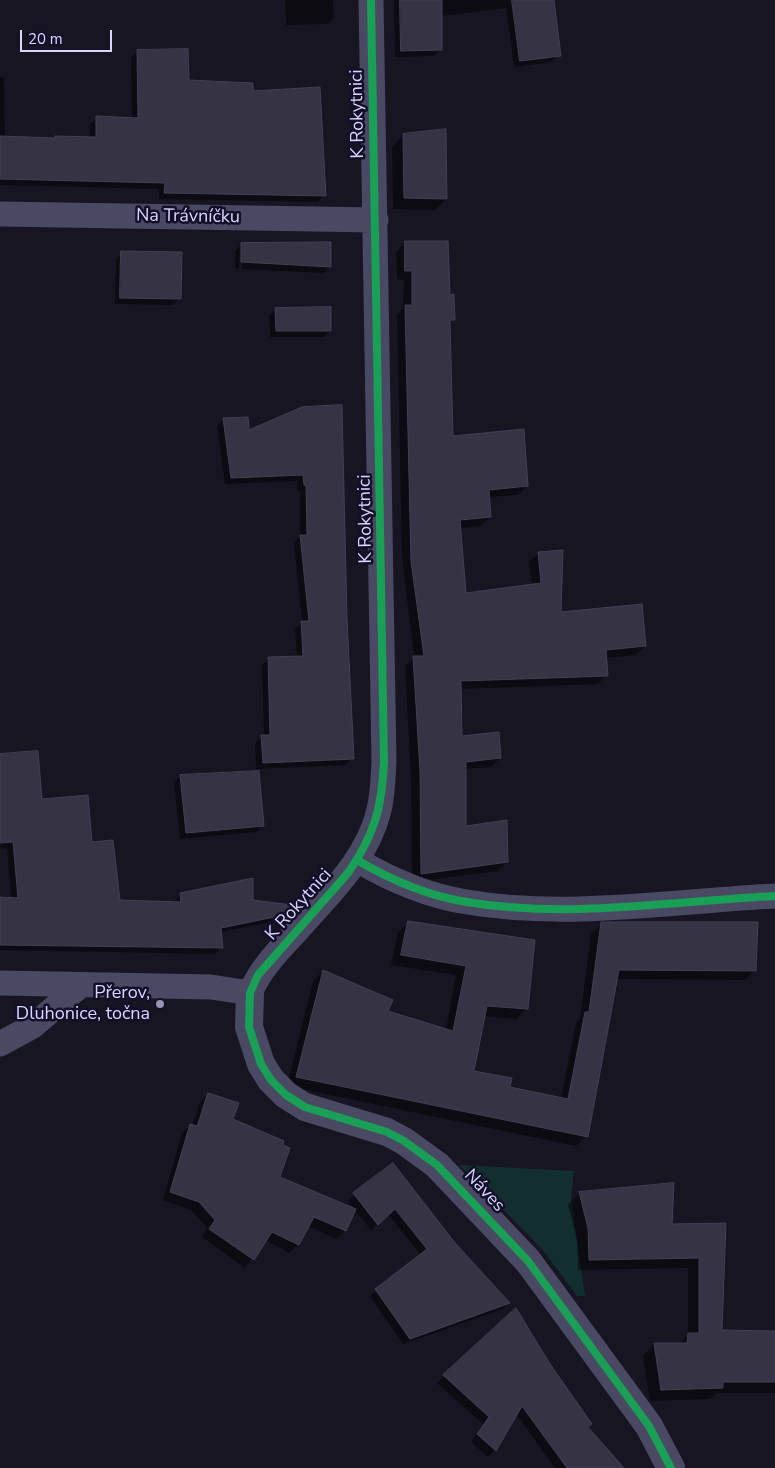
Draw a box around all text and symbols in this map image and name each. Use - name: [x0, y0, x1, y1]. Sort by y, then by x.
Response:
- scale bar: [22, 20, 115, 52]
- text: 20 m: [28, 29, 63, 49]
- street label: K Rokytnici: [346, 69, 370, 159]
- street label: Na Trávníčku: [136, 205, 240, 229]
- street label: K Rokytnici: [354, 474, 378, 564]
- street label: K Rokytnici: [261, 865, 337, 945]
- place label: Přerov, Dluhonice, točna: [16, 983, 150, 1026]
- marker: Přerov, Dluhonice, točna: [154, 998, 166, 1010]
- street label: Náves: [459, 1165, 509, 1217]

